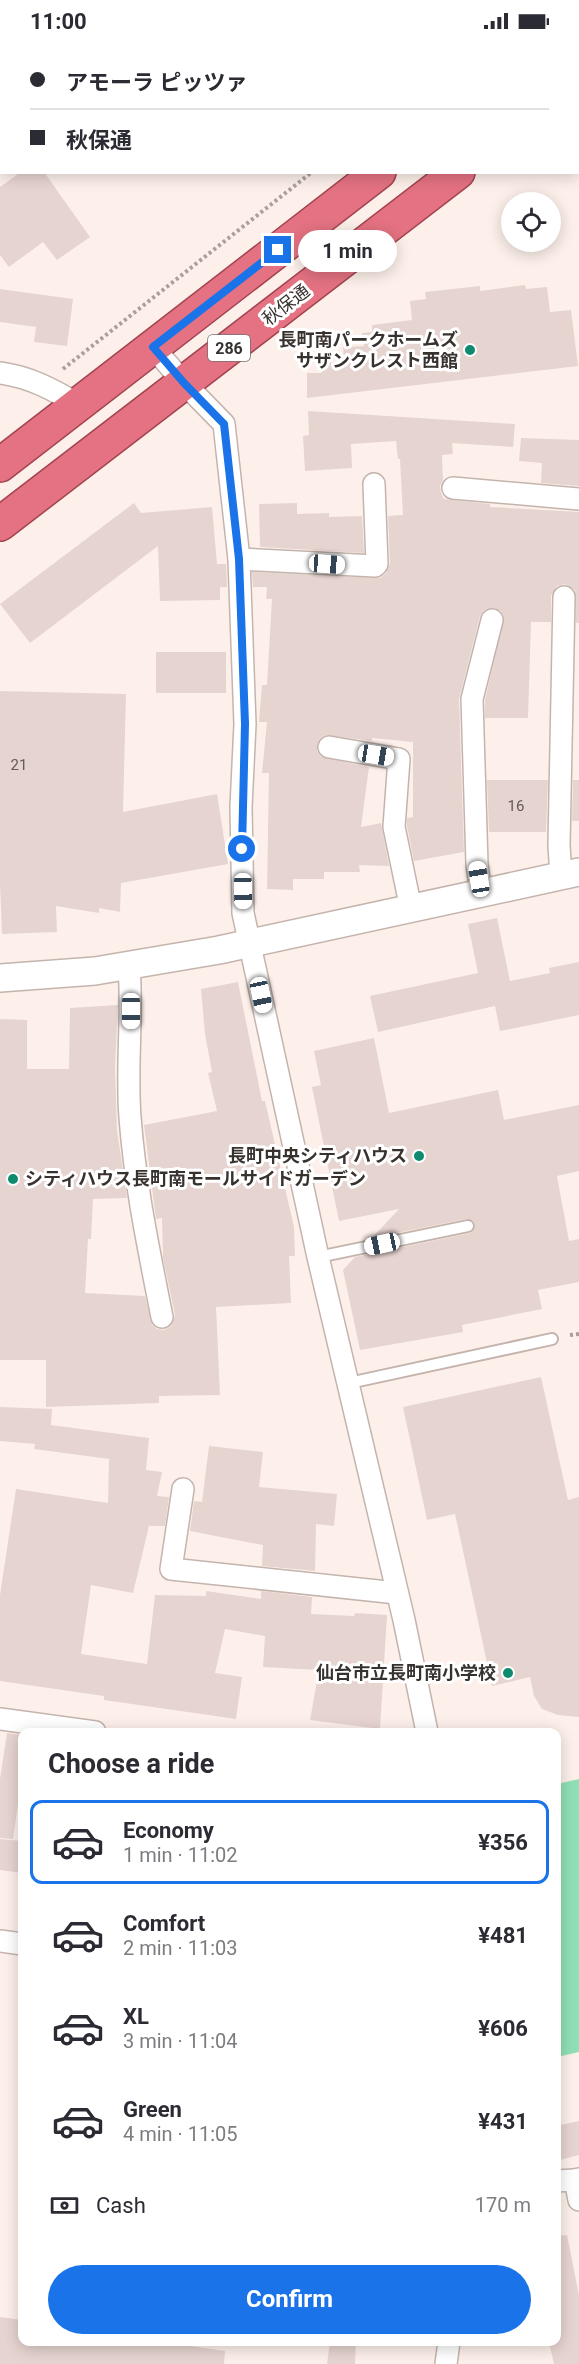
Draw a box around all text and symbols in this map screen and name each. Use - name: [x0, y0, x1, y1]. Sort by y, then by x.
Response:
- text: 11:00: [30, 9, 87, 34]
- text: アモーラ ピッツァ: [66, 70, 247, 95]
- text: 秋保通: [66, 128, 132, 153]
- map controls: [501, 192, 561, 252]
- button: locate: [501, 192, 561, 252]
- callout: 1 min: [299, 229, 398, 271]
- route end: [264, 236, 291, 263]
- text: 1 min: [322, 239, 373, 263]
- street label: 秋保通: [258, 280, 313, 330]
- place label: 長町南パークホームズ サザンクレスト西館: [279, 329, 458, 371]
- road number: 286: [208, 335, 250, 361]
- marker: 長町南パークホームズ サザンクレスト西館: [463, 343, 477, 357]
- car: [308, 554, 346, 574]
- car: [357, 743, 395, 767]
- house number: 21: [11, 756, 27, 774]
- house number: 16: [508, 797, 524, 815]
- route start: [228, 835, 255, 862]
- car: [467, 860, 491, 898]
- car: [234, 873, 252, 909]
- car: [248, 976, 274, 1014]
- car: [122, 993, 140, 1029]
- place label: 長町中央シティハウス: [228, 1145, 407, 1166]
- marker: 長町中央シティハウス: [412, 1149, 426, 1163]
- place label: シティハウス長町南モールサイドガーデン: [25, 1168, 366, 1189]
- marker: シティハウス長町南モールサイドガーデン: [6, 1172, 20, 1186]
- car: [363, 1231, 401, 1257]
- place label: 仙台市立長町南小学校: [316, 1662, 496, 1683]
- marker: 仙台市立長町南小学校: [501, 1666, 515, 1680]
- text: Choose a ride: [48, 1748, 214, 1780]
- icon: car: [51, 1815, 105, 1869]
- text: Economy: [123, 1818, 214, 1843]
- text: ¥356: [478, 1830, 528, 1855]
- text: 1 min · 11:02: [123, 1843, 238, 1867]
- icon: car: [51, 1908, 105, 1962]
- text: Comfort: [123, 1911, 205, 1936]
- text: ¥481: [478, 1923, 528, 1948]
- text: 2 min · 11:03: [123, 1936, 238, 1960]
- icon: car: [51, 2001, 105, 2055]
- text: XL: [123, 2004, 149, 2029]
- text: ¥606: [478, 2016, 528, 2041]
- text: 3 min · 11:04: [123, 2029, 238, 2053]
- icon: car: [51, 2094, 105, 2148]
- text: Green: [123, 2097, 182, 2122]
- text: ¥431: [478, 2109, 528, 2134]
- text: 4 min · 11:05: [123, 2122, 238, 2146]
- icon: cash: [48, 2189, 81, 2222]
- text: Cash: [96, 2193, 146, 2218]
- text: 170 m: [475, 2193, 531, 2217]
- button: Confirm: [48, 2265, 531, 2334]

